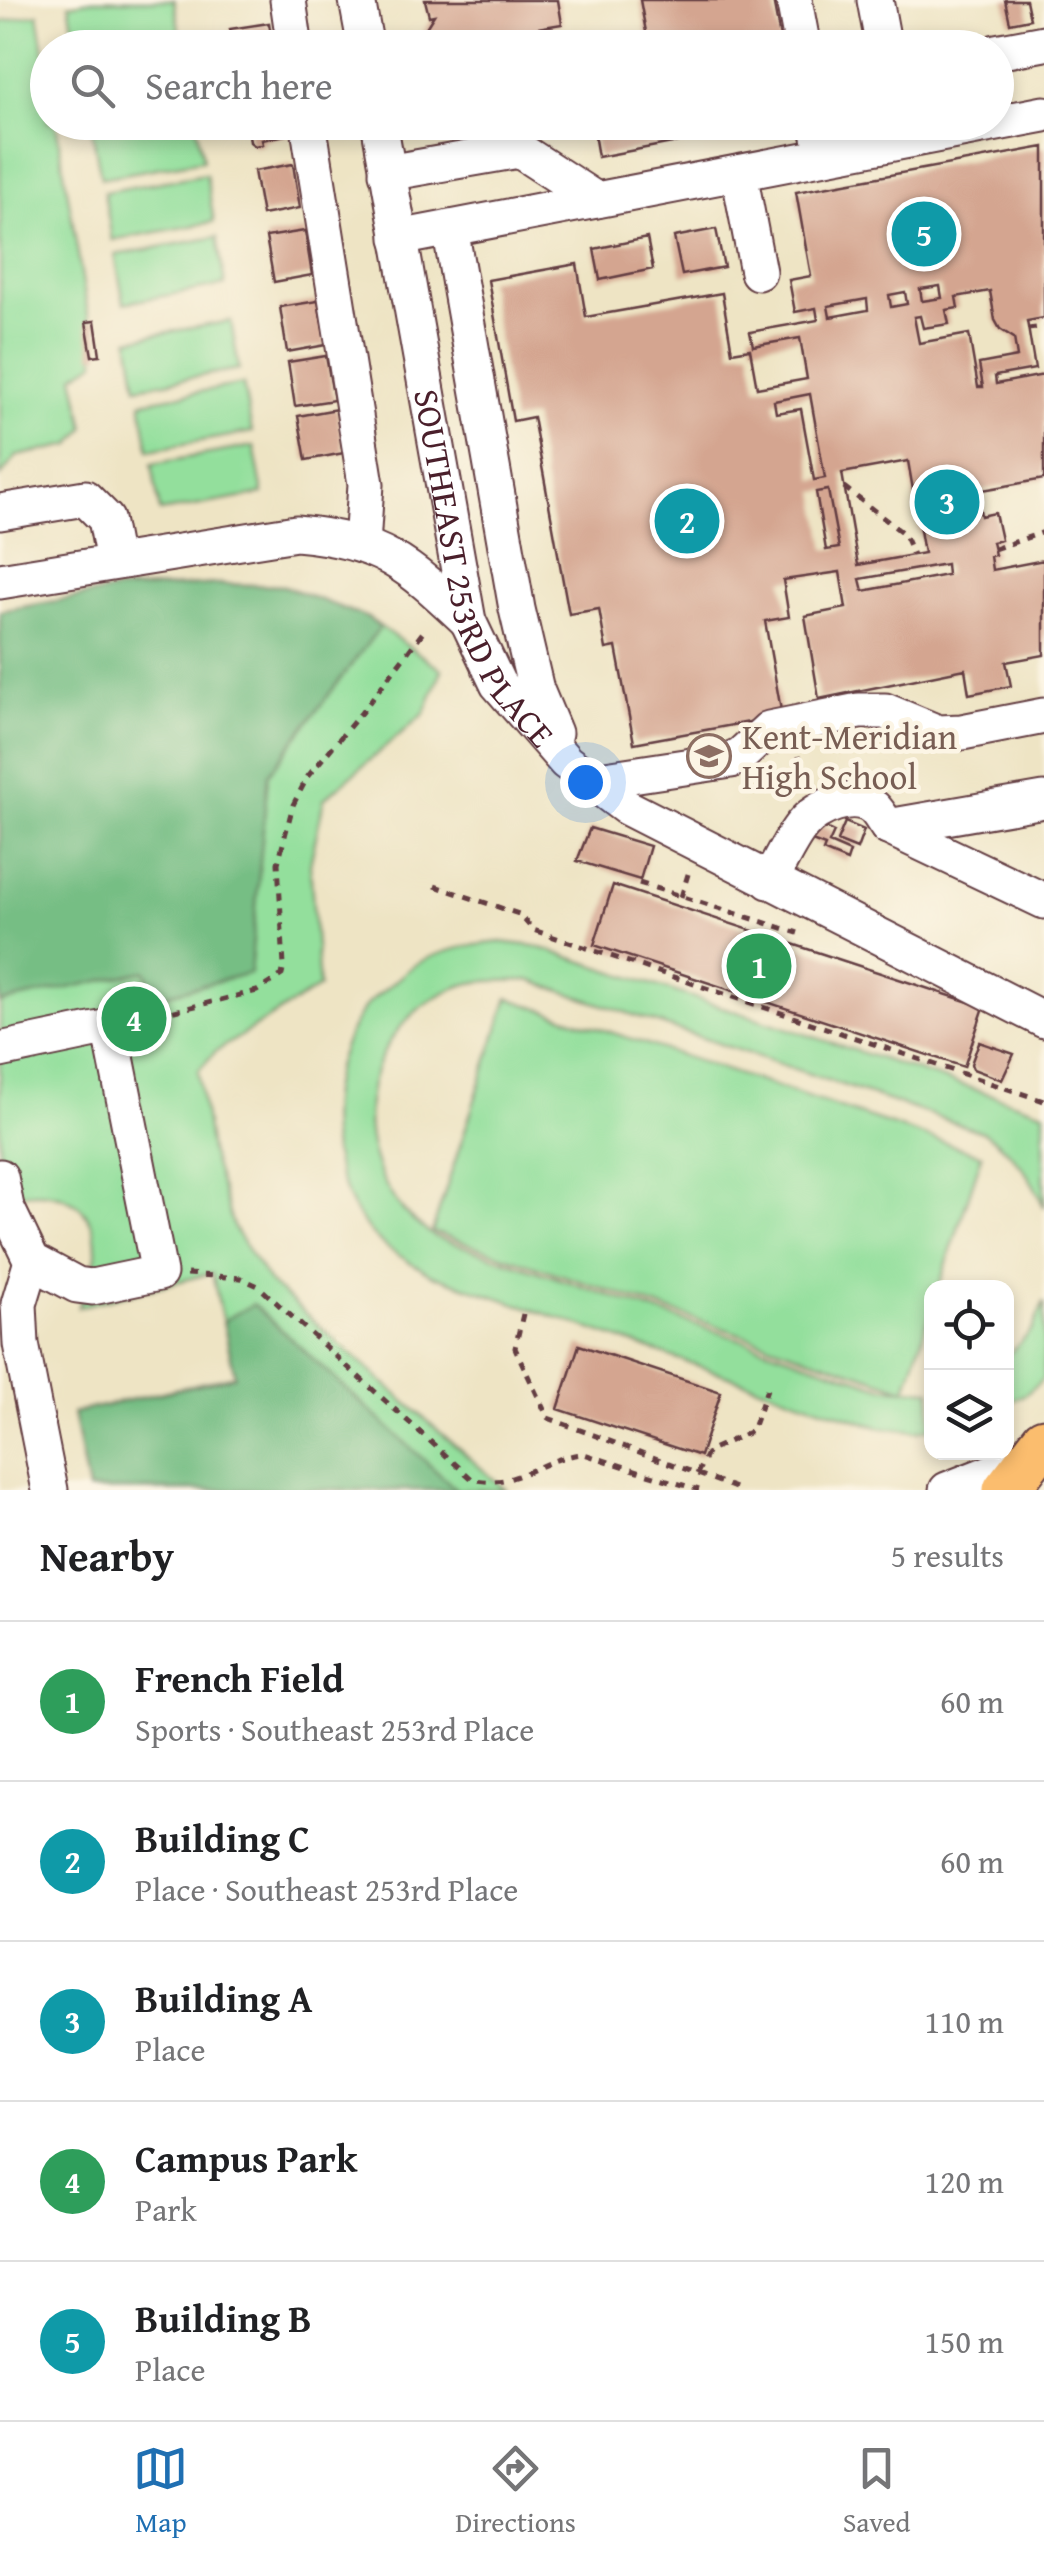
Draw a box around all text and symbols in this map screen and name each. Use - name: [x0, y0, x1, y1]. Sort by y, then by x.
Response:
- search box: [30, 30, 1014, 140]
- text: Search here: [145, 57, 333, 113]
- icon: search: [65, 58, 120, 113]
- pin: 5: [892, 196, 956, 272]
- street label: SOUTHEAST 253RD PLACE: [402, 385, 567, 758]
- pin: 3: [914, 464, 980, 540]
- pin: 2: [654, 484, 720, 558]
- place label: Kent-Meridian High School: [742, 711, 958, 802]
- school or university icon: Kent-Meridian High School: [686, 733, 732, 779]
- your location: [560, 757, 611, 808]
- pin: 1: [726, 928, 792, 1004]
- pin: 4: [102, 982, 166, 1056]
- map controls: [924, 1280, 1014, 1460]
- button: locate: [924, 1280, 1014, 1370]
- button: layers: [924, 1370, 1014, 1460]
- text: Nearby: [40, 1525, 174, 1586]
- text: 5 results: [891, 1532, 1004, 1579]
- text: French Field: [135, 1650, 344, 1706]
- text: 1: [64, 1678, 81, 1725]
- text: 60 m: [940, 1678, 1004, 1725]
- text: Sports · Southeast 253rd Place: [135, 1706, 534, 1753]
- text: Building C: [135, 1810, 310, 1866]
- text: 2: [64, 1838, 81, 1885]
- text: 60 m: [940, 1838, 1004, 1885]
- text: Place · Southeast 253rd Place: [135, 1866, 518, 1913]
- text: Building A: [135, 1970, 313, 2026]
- text: 3: [64, 1998, 81, 2045]
- text: 110 m: [925, 1998, 1004, 2045]
- text: Place: [135, 2026, 206, 2073]
- text: Campus Park: [135, 2130, 357, 2186]
- text: 4: [64, 2158, 81, 2205]
- text: 120 m: [925, 2158, 1004, 2205]
- text: Park: [135, 2186, 197, 2233]
- text: Building B: [135, 2290, 312, 2346]
- text: 5: [64, 2318, 81, 2365]
- text: 150 m: [925, 2318, 1004, 2365]
- text: Place: [135, 2346, 206, 2393]
- tab: Map: [133, 2441, 188, 2542]
- tab: Directions: [455, 2441, 576, 2542]
- tab: Saved: [843, 2441, 911, 2542]

